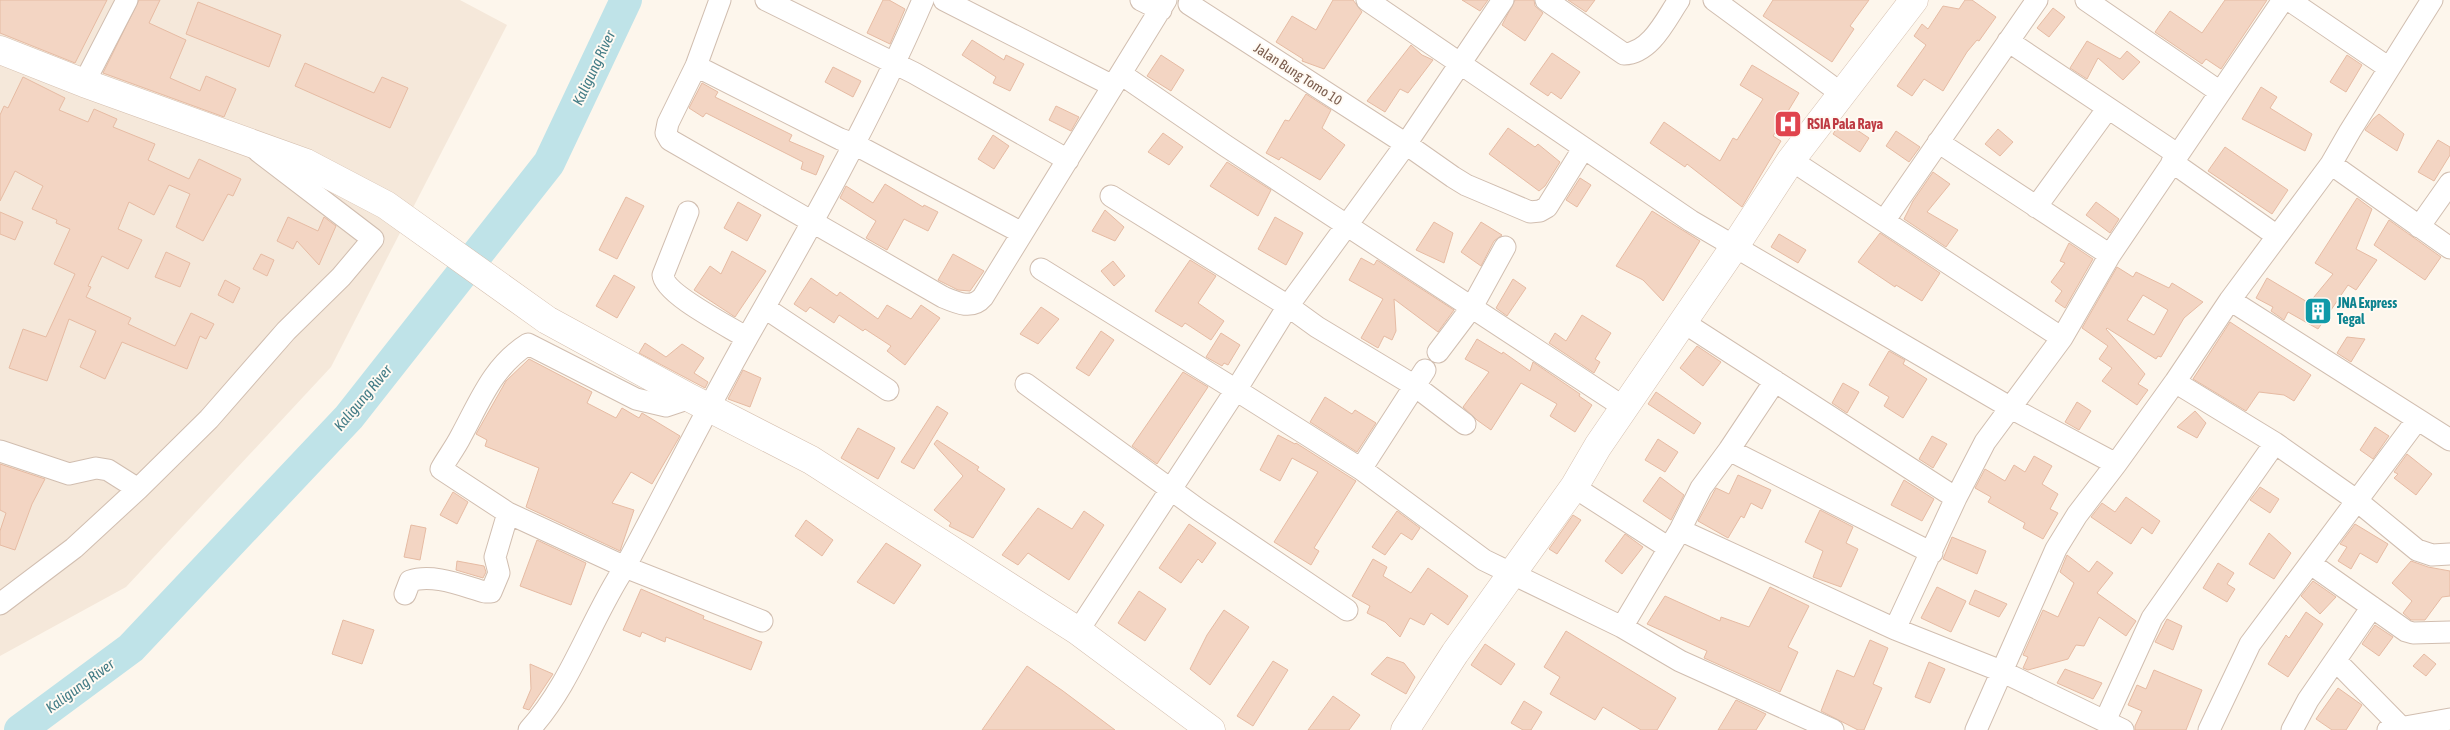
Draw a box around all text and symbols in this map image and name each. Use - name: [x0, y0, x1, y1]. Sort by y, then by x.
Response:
- water label: Kaligung River: [569, 27, 618, 108]
- street label: Jalan Bung Tomo 10: [1251, 40, 1345, 109]
- hospital icon: RSIA Pala Raya: [1773, 109, 1803, 139]
- place label: RSIA Pala Raya: [1807, 116, 1884, 132]
- place label: JNA Express Tegal: [2336, 295, 2397, 327]
- building icon: JNA Express Tegal: [2303, 296, 2333, 326]
- water label: Kaligung River: [330, 361, 395, 434]
- water label: Kaligung River: [42, 655, 118, 716]

